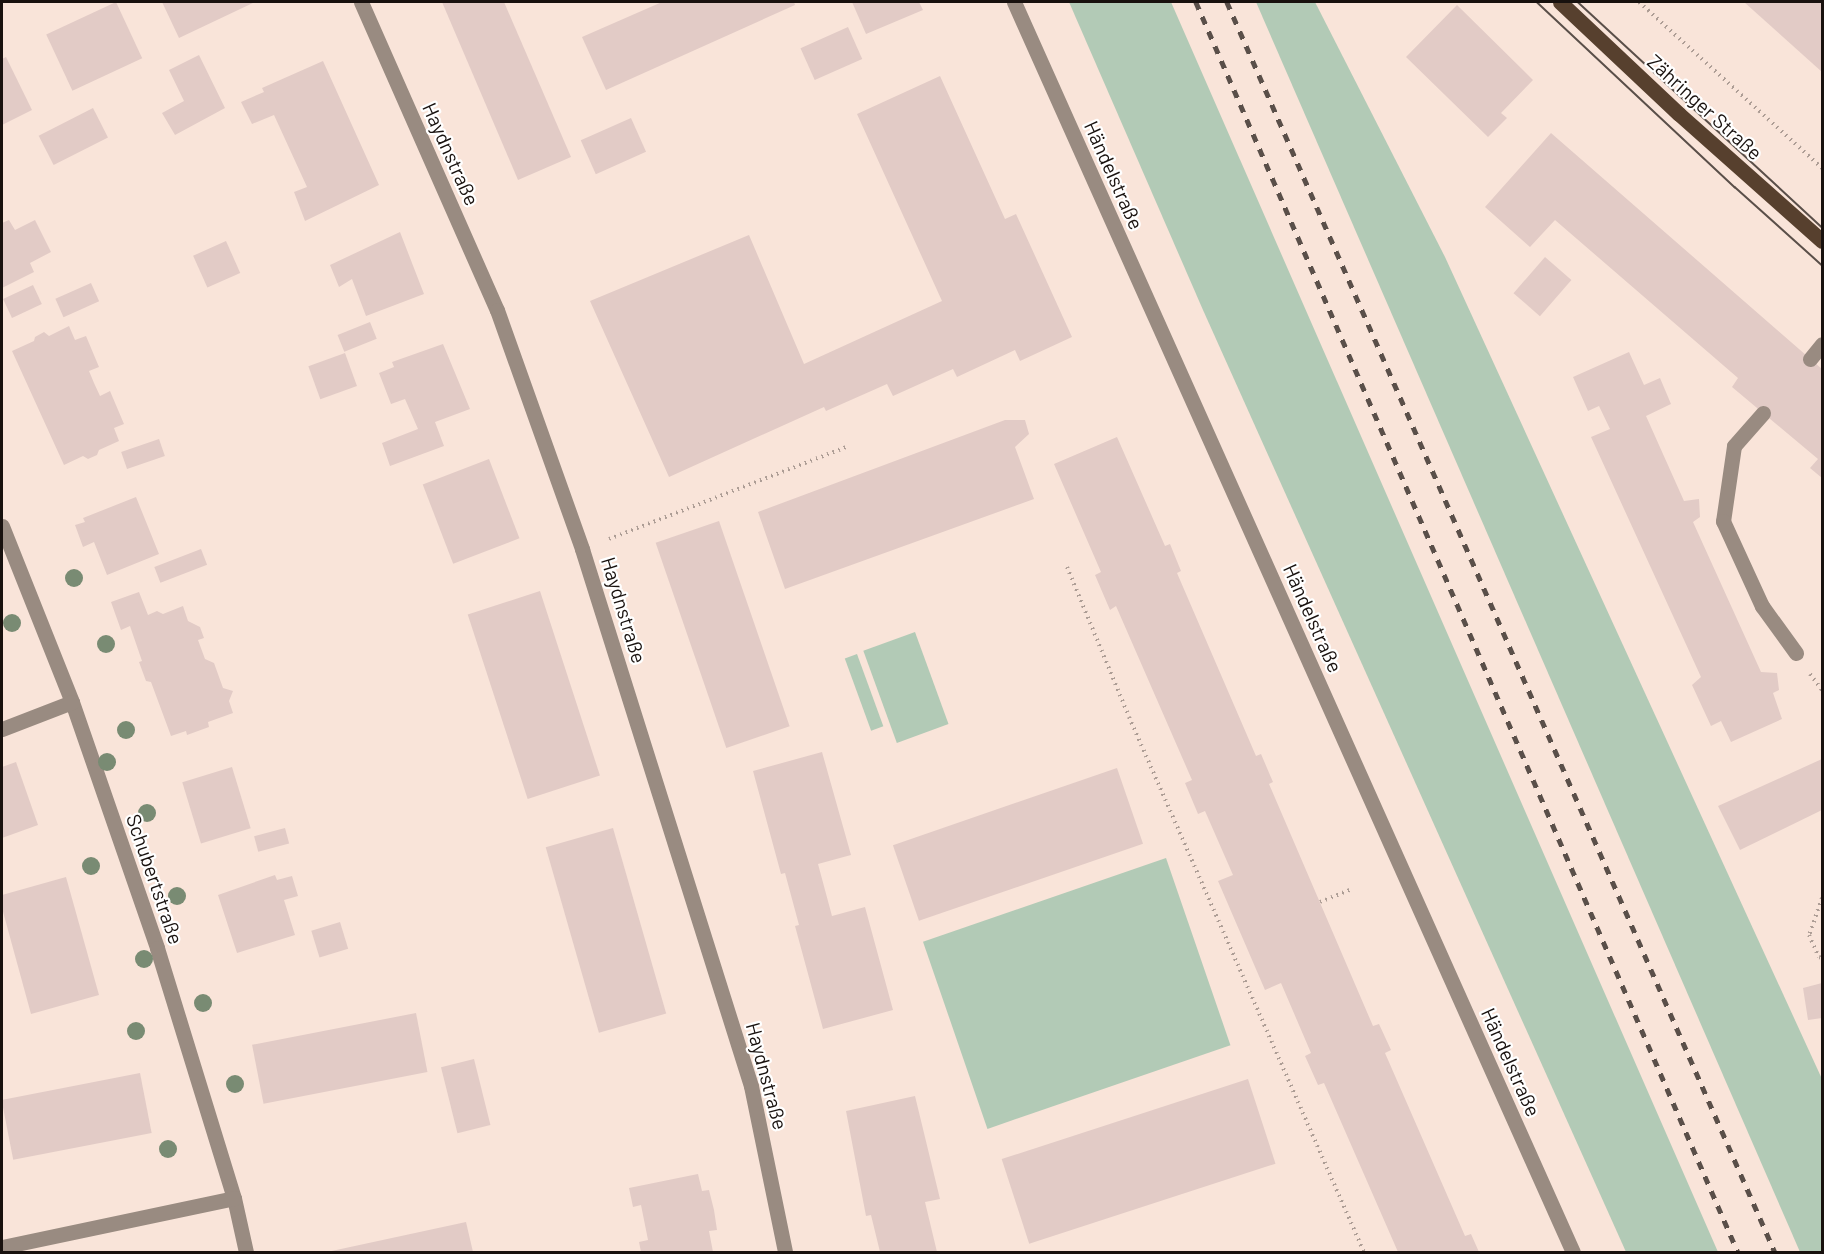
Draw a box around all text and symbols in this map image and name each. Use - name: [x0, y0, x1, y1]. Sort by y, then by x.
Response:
- street label: Zähringer Straße: [1643, 49, 1767, 165]
- street label: Haydnstraße: [418, 99, 484, 209]
- street label: Händelstraße: [1079, 117, 1149, 233]
- street label: Haydnstraße: [596, 554, 652, 666]
- street label: Händelstraße: [1278, 560, 1348, 676]
- street label: Schubertstraße: [122, 811, 188, 947]
- street label: Händelstraße: [1476, 1004, 1546, 1120]
- street label: Haydnstraße: [741, 1020, 793, 1132]

